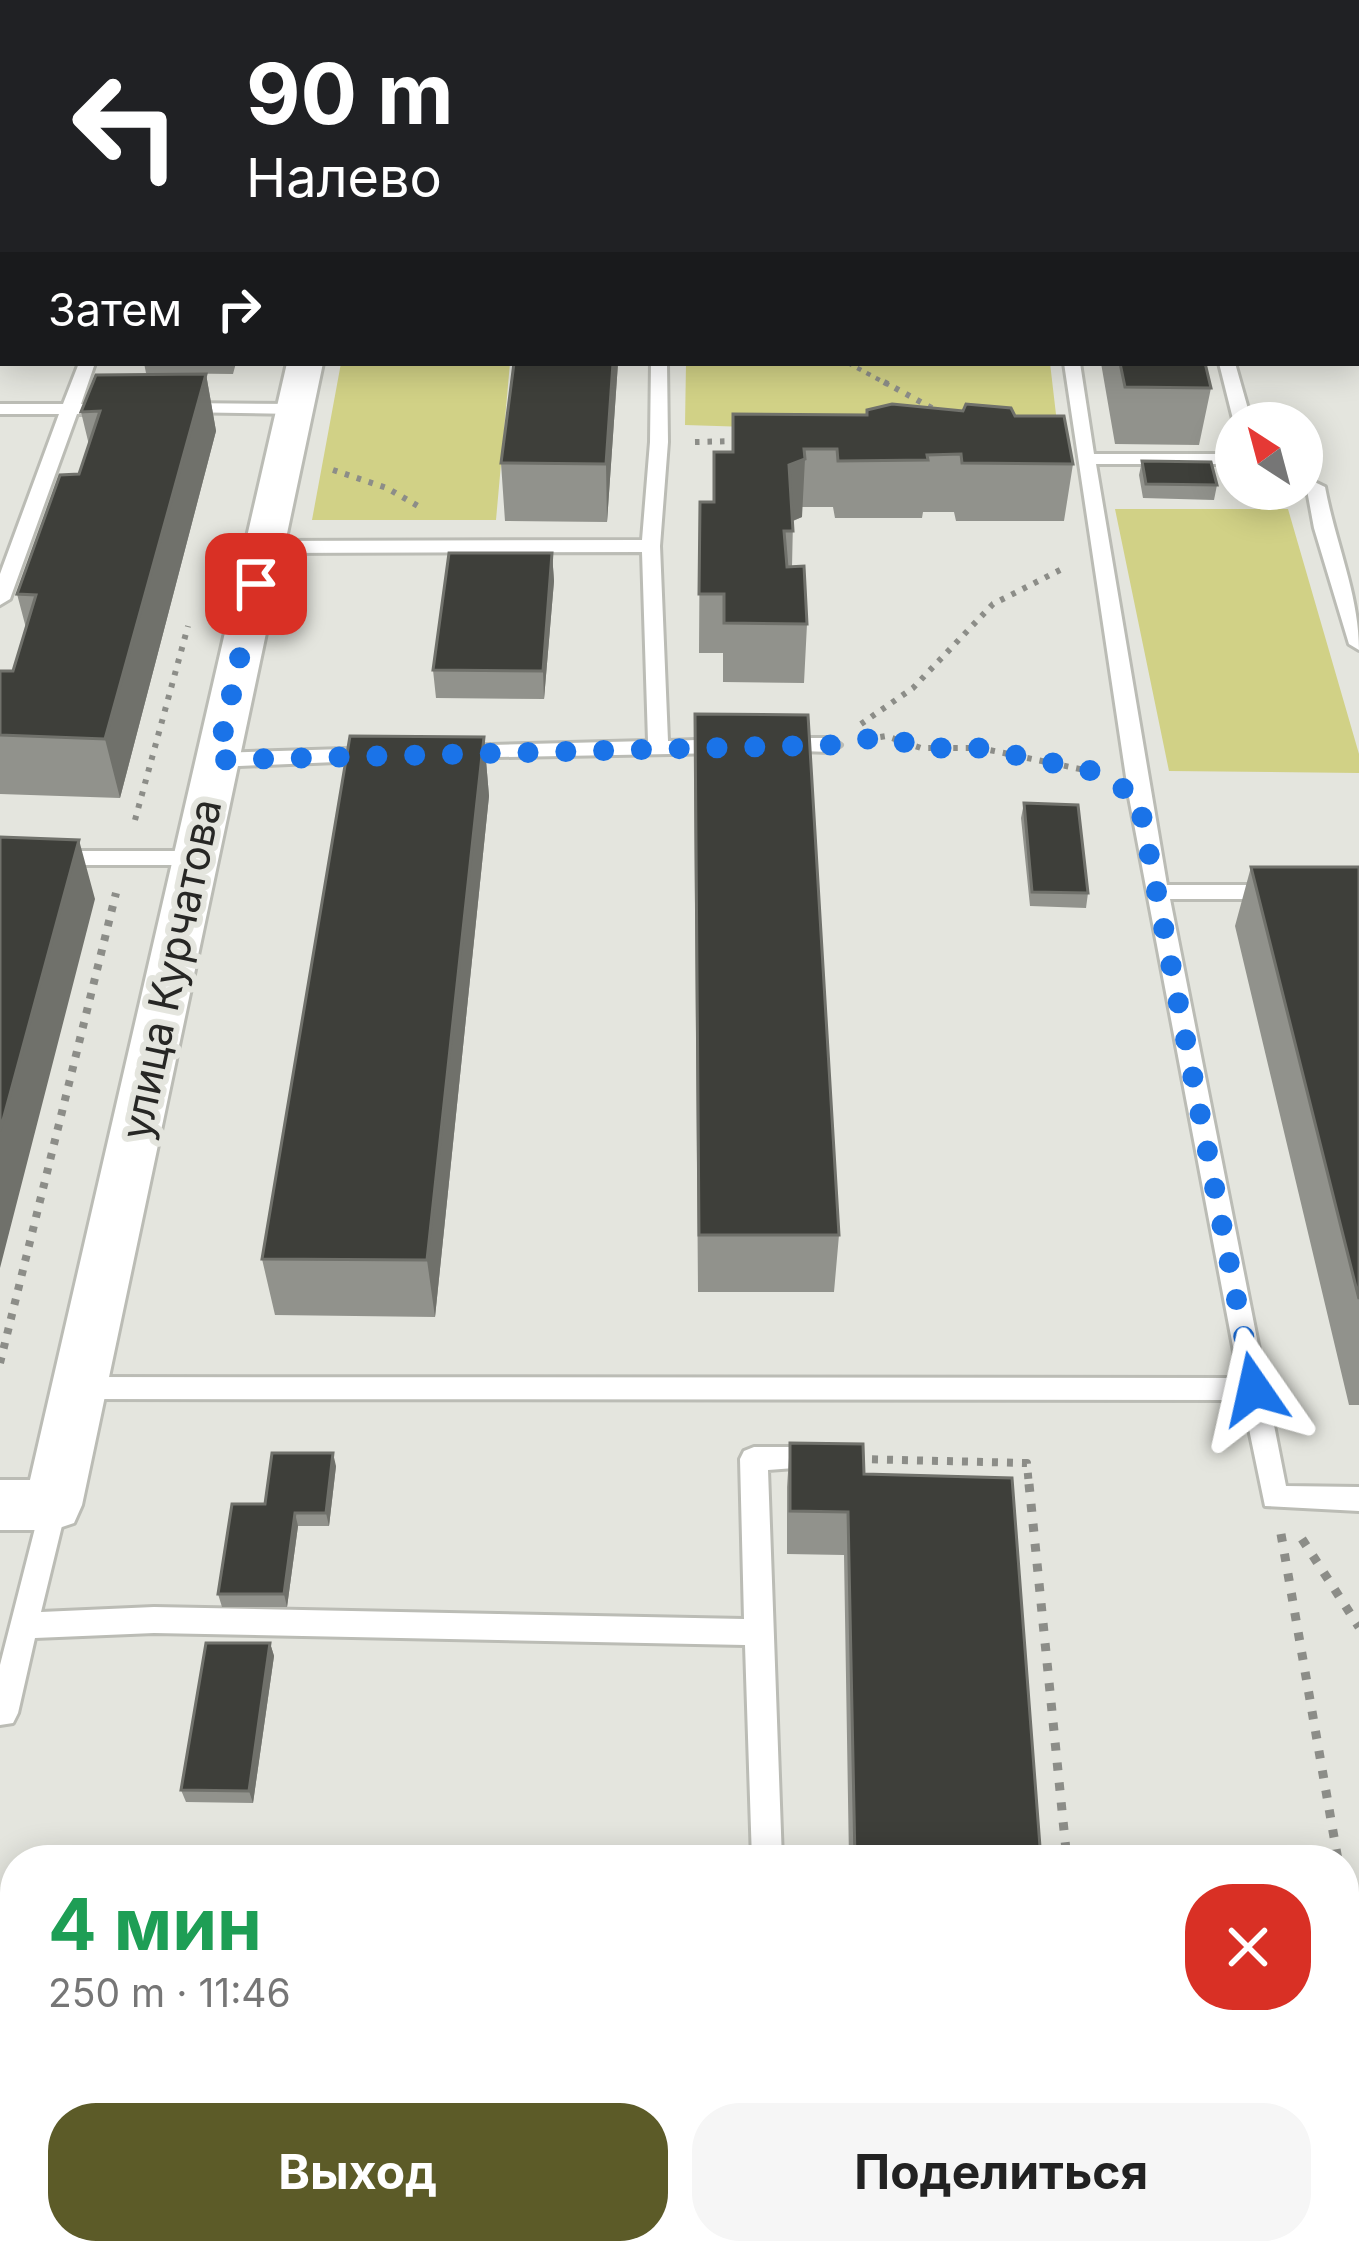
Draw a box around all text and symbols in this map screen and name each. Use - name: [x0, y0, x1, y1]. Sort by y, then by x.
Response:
- text: 90 m: [246, 43, 454, 144]
- icon: left: [48, 48, 204, 204]
- text: Налево: [246, 145, 442, 210]
- icon: right: [206, 276, 272, 342]
- text: Затем: [48, 282, 182, 337]
- north arrow: [1215, 402, 1323, 510]
- map controls: [1215, 402, 1323, 510]
- pin: [205, 533, 307, 635]
- icon: arrive: [223, 551, 289, 617]
- street label: улица Курчатова: [110, 794, 231, 1144]
- position arrow: [1191, 1326, 1317, 1452]
- text: 4 мин: [48, 1880, 262, 1967]
- button: close: [1185, 1884, 1311, 2010]
- text: 250 m · 11:46: [48, 1969, 291, 2016]
- button: Выход: [48, 2103, 668, 2241]
- button: Поделиться: [692, 2103, 1311, 2241]

